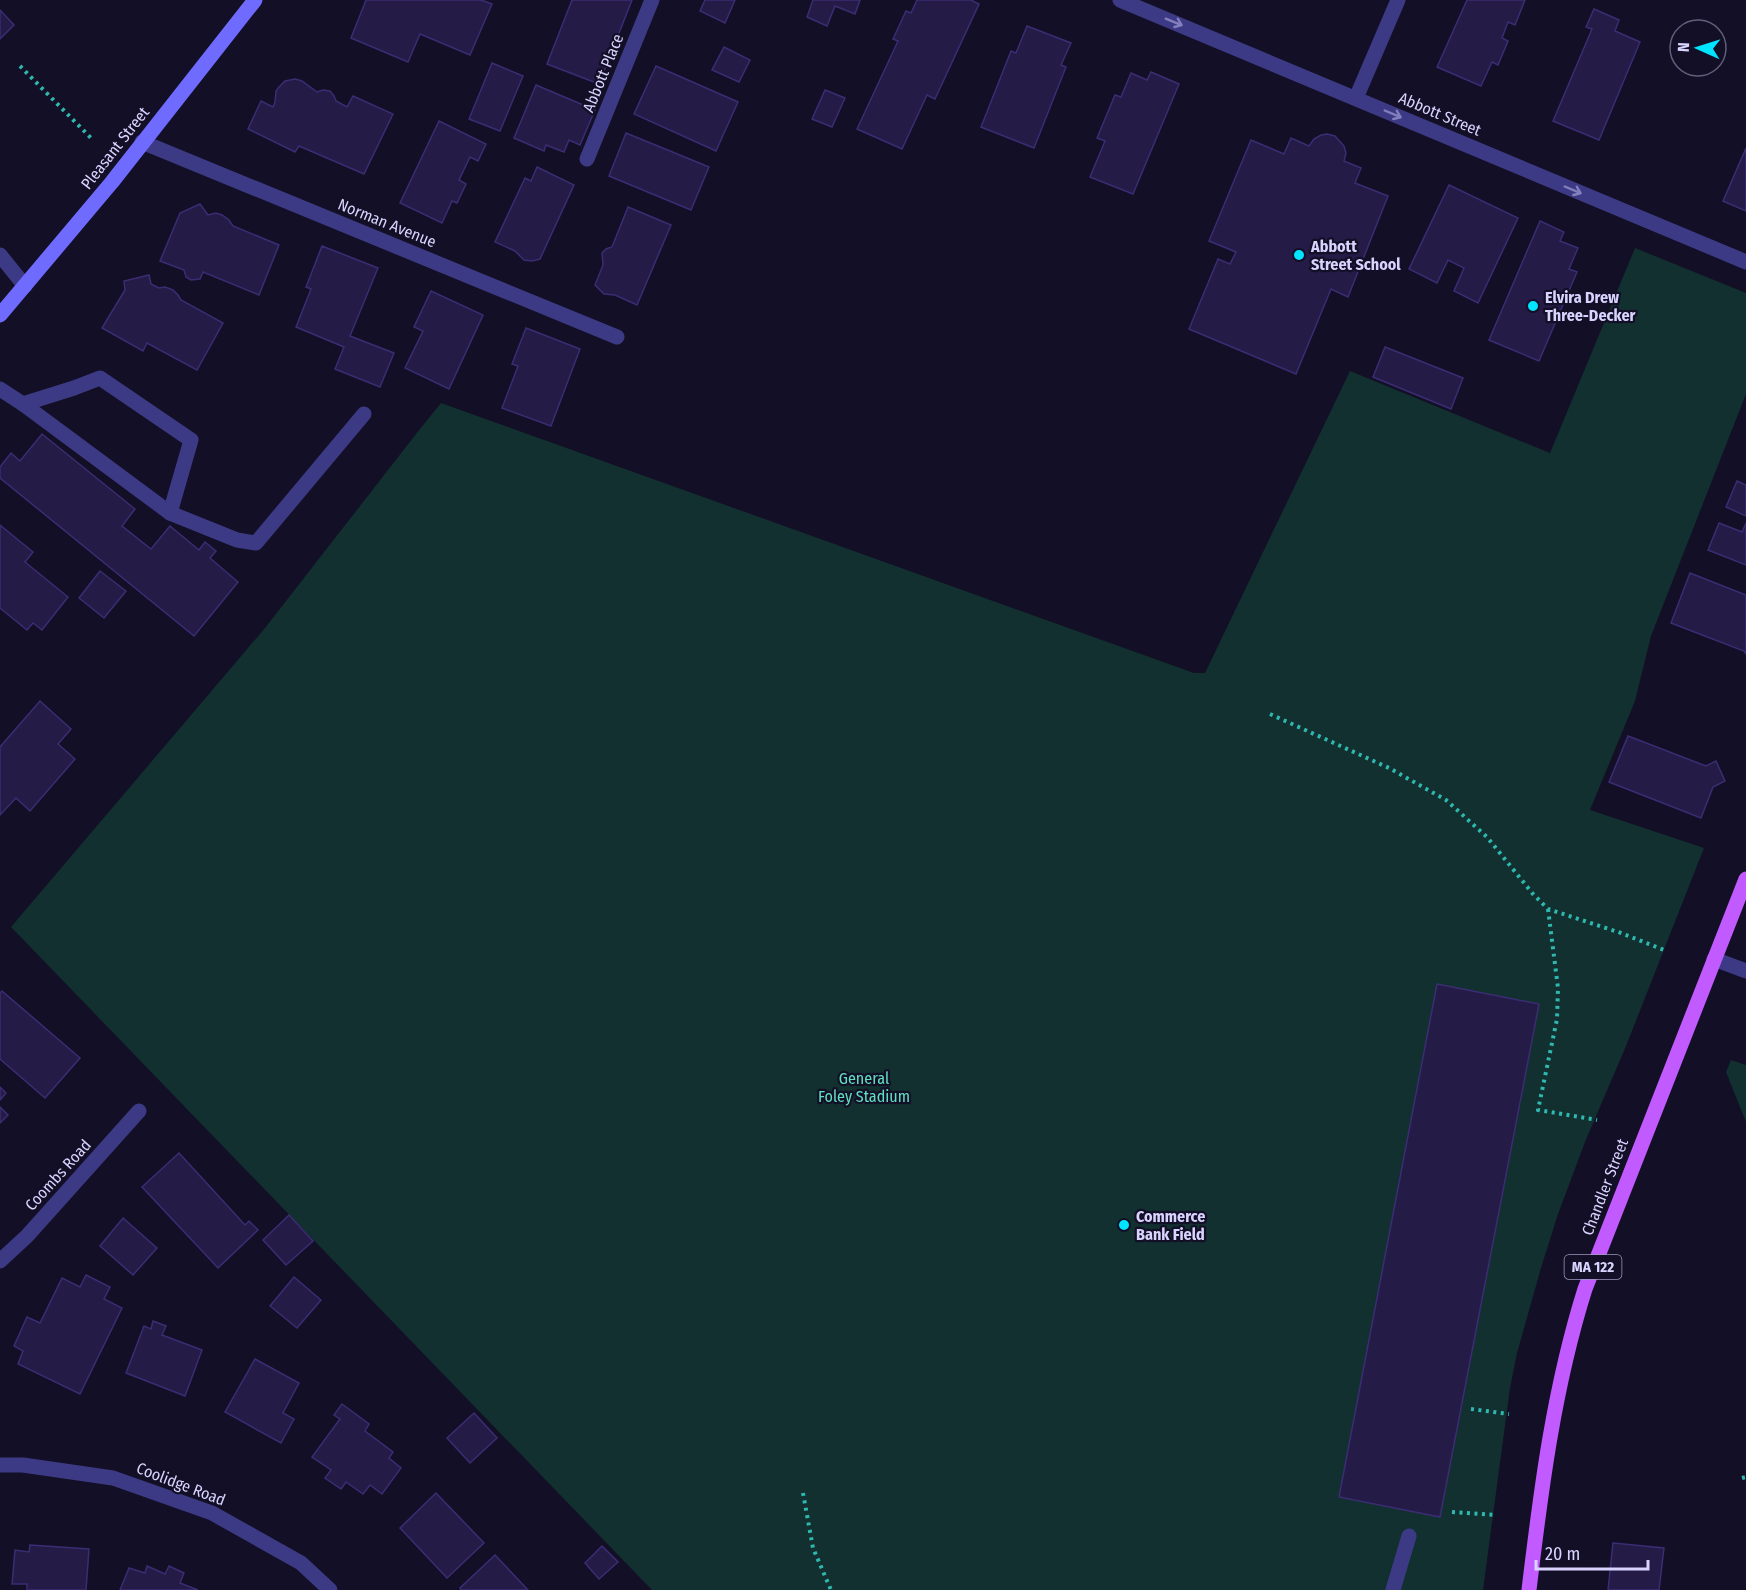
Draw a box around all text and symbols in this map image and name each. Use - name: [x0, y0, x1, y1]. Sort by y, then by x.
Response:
- one-way arrow: [1165, 17, 1183, 28]
- north arrow: [1668, 18, 1728, 78]
- street label: Abbott Place: [579, 31, 627, 115]
- text: N: [1674, 42, 1693, 53]
- street label: Abbott Street: [1396, 88, 1485, 140]
- street label: Pleasant Street: [77, 102, 153, 193]
- one-way arrow: [1383, 109, 1402, 120]
- one-way arrow: [1563, 185, 1581, 196]
- street label: Norman Avenue: [335, 195, 439, 251]
- place label: Abbott Street School: [1310, 237, 1401, 274]
- marker: Abbott Street School: [1292, 248, 1306, 262]
- place label: Elvira Drew Three-Decker: [1545, 288, 1636, 325]
- marker: Elvira Drew Three-Decker: [1526, 299, 1540, 313]
- park label: General Foley Stadium: [818, 1069, 910, 1106]
- street label: Coombs Road: [21, 1135, 95, 1215]
- street label: Chandler Street: [1578, 1135, 1632, 1238]
- place label: Commerce Bank Field: [1136, 1207, 1205, 1244]
- marker: Commerce Bank Field: [1117, 1218, 1131, 1232]
- road number: MA 122: [1564, 1255, 1622, 1279]
- street label: Coolidge Road: [134, 1458, 228, 1510]
- scale bar: [1536, 1533, 1648, 1571]
- text: 20 m: [1545, 1543, 1580, 1565]

